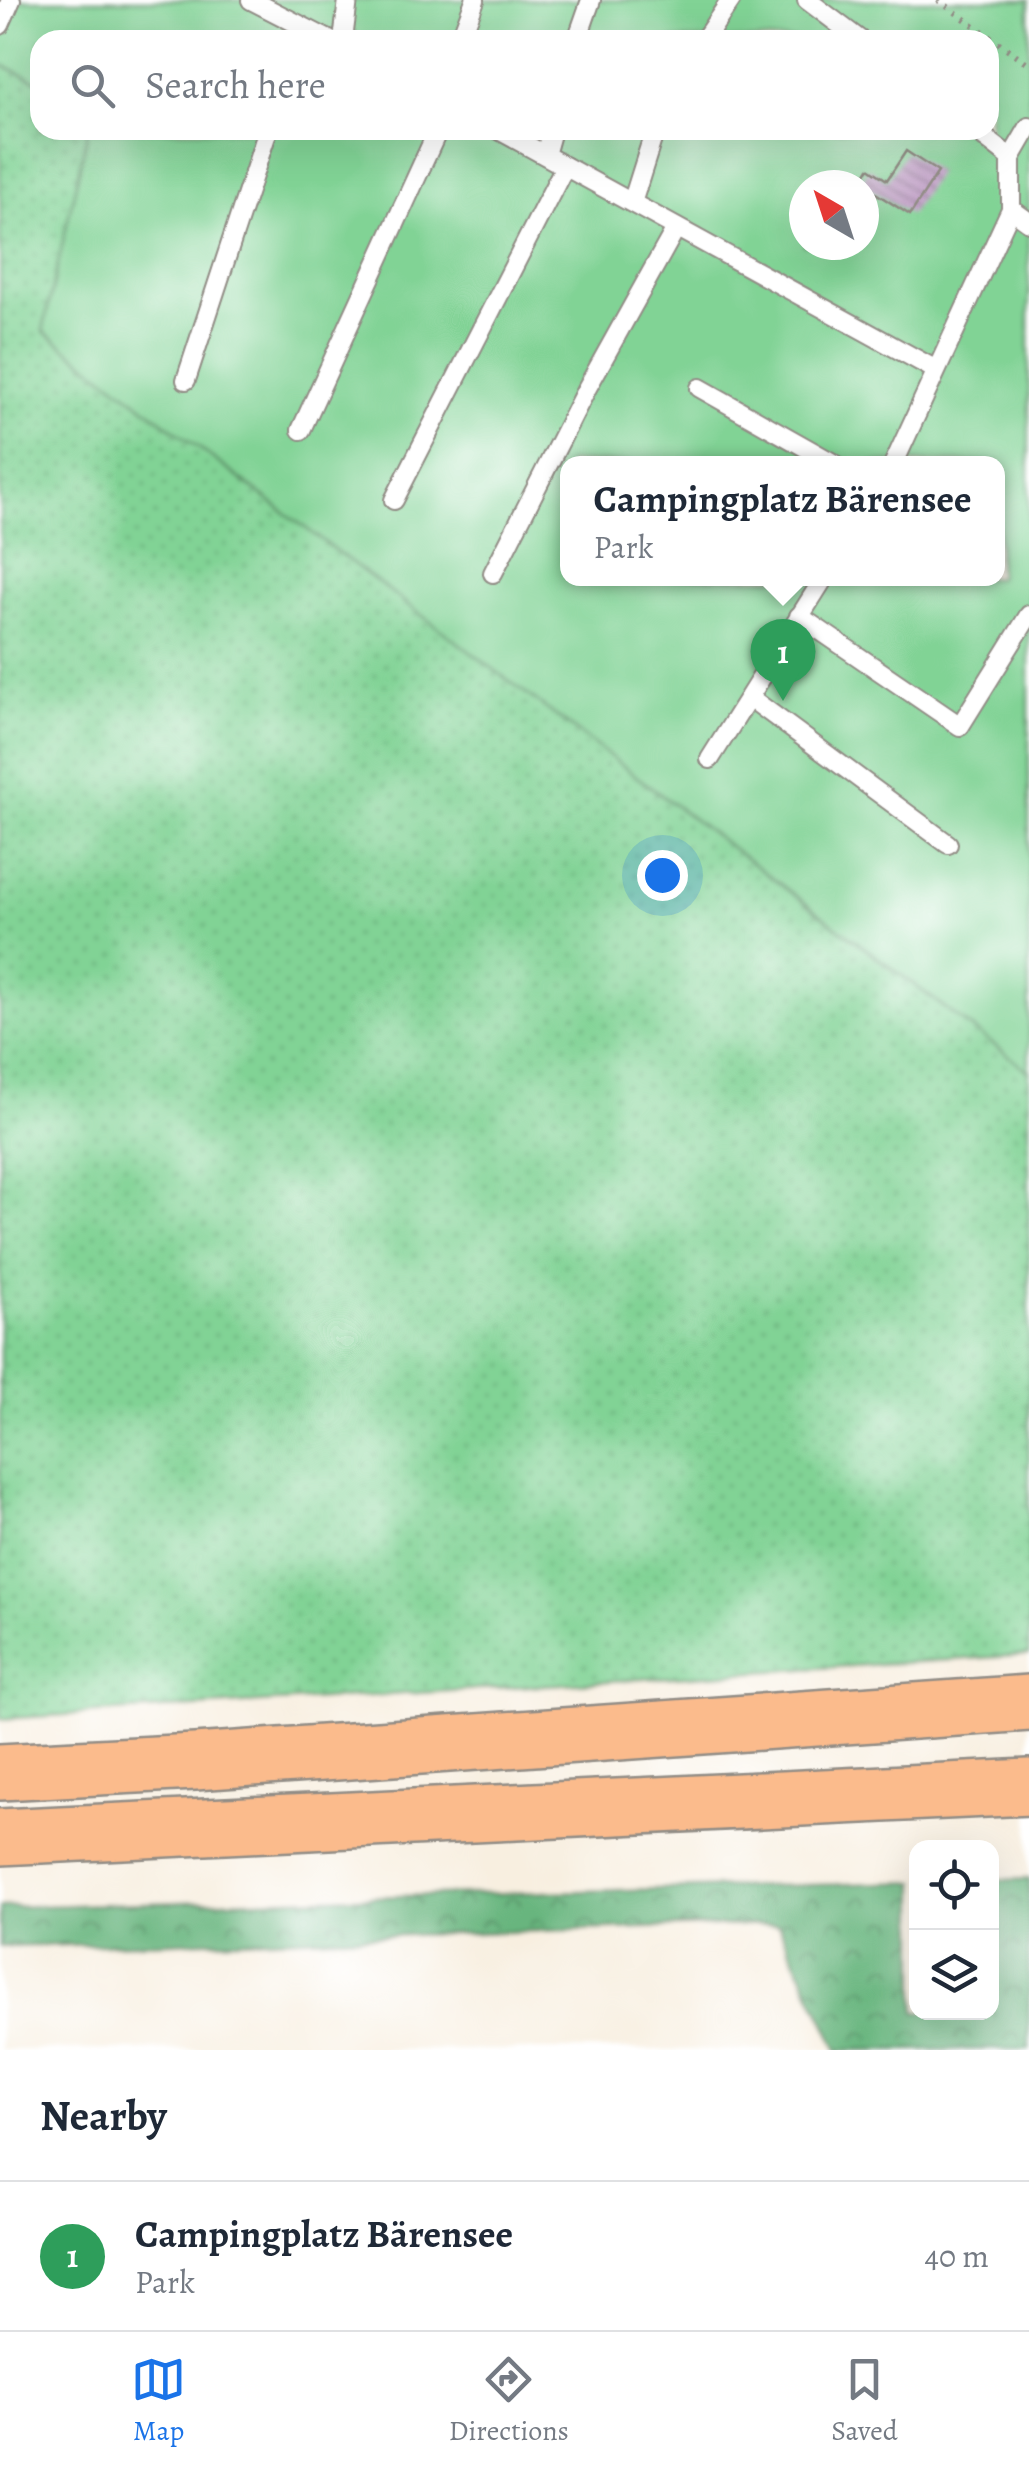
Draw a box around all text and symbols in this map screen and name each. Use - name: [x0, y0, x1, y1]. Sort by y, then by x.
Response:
- search box: [30, 30, 999, 140]
- icon: search: [65, 58, 120, 113]
- text: Search here: [145, 59, 326, 111]
- north arrow: [789, 170, 879, 260]
- popup: [560, 456, 1005, 586]
- text: Campingplatz Bärensee: [593, 473, 972, 525]
- text: Park: [593, 525, 654, 569]
- pin: 1: [750, 618, 816, 701]
- your location: [637, 850, 688, 901]
- map controls: [909, 1840, 999, 2020]
- button: locate: [909, 1840, 999, 1930]
- button: layers: [909, 1930, 999, 2020]
- text: Nearby: [40, 2087, 167, 2144]
- text: Campingplatz Bärensee: [135, 2208, 513, 2260]
- text: 1: [67, 2234, 78, 2278]
- text: 40 m: [924, 2234, 989, 2278]
- text: Park: [135, 2260, 195, 2304]
- tab: Map: [131, 2352, 186, 2450]
- tab: Directions: [449, 2352, 569, 2450]
- tab: Saved: [831, 2352, 898, 2450]

